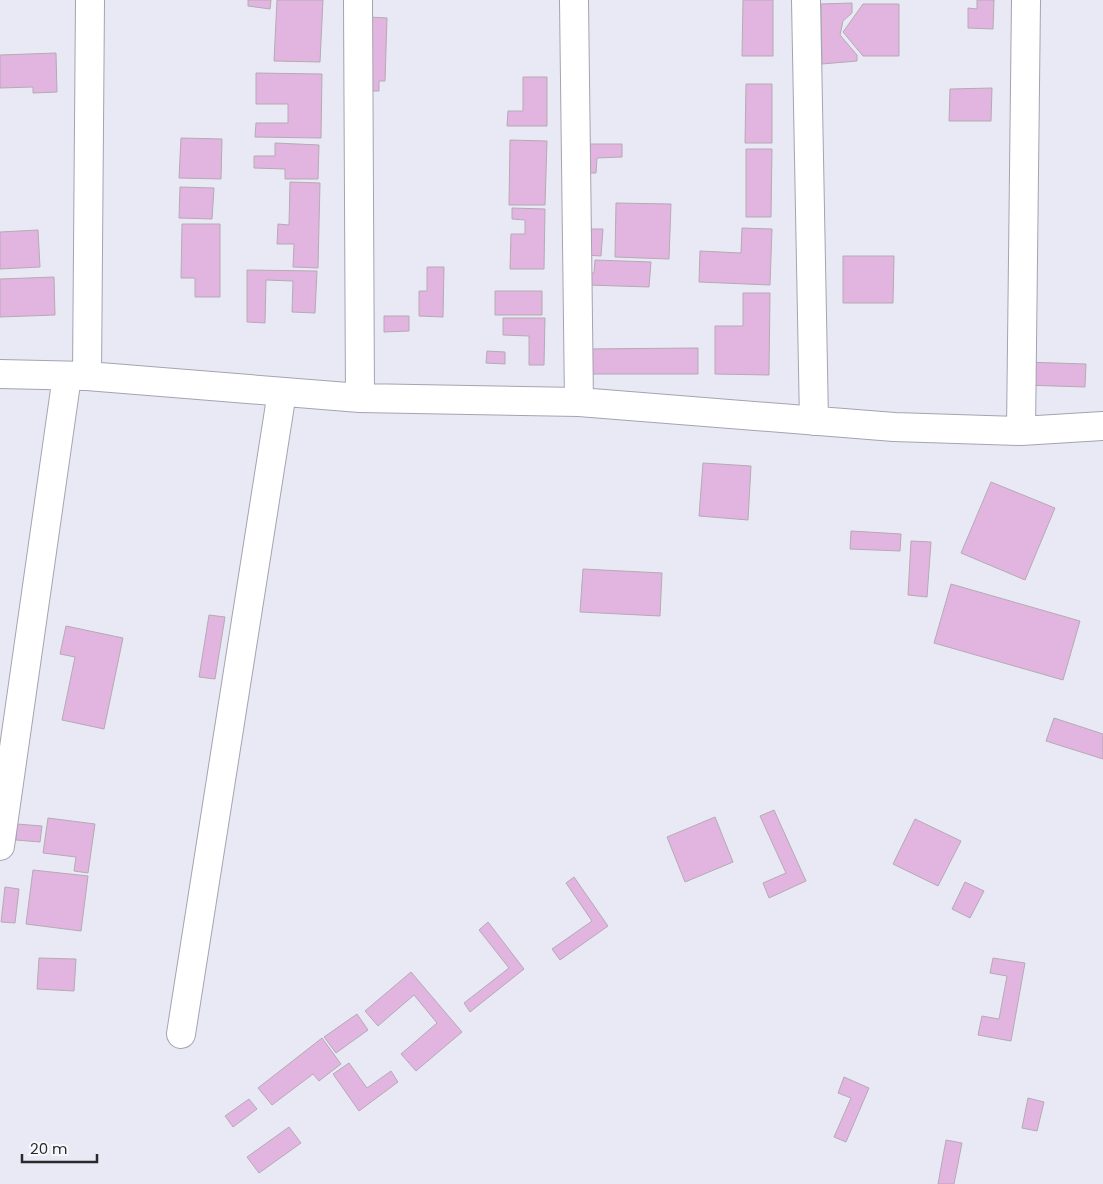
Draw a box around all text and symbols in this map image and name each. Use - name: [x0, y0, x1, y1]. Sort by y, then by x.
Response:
- scale bar: [22, 1132, 98, 1164]
- text: 20 m: [30, 1138, 68, 1159]

